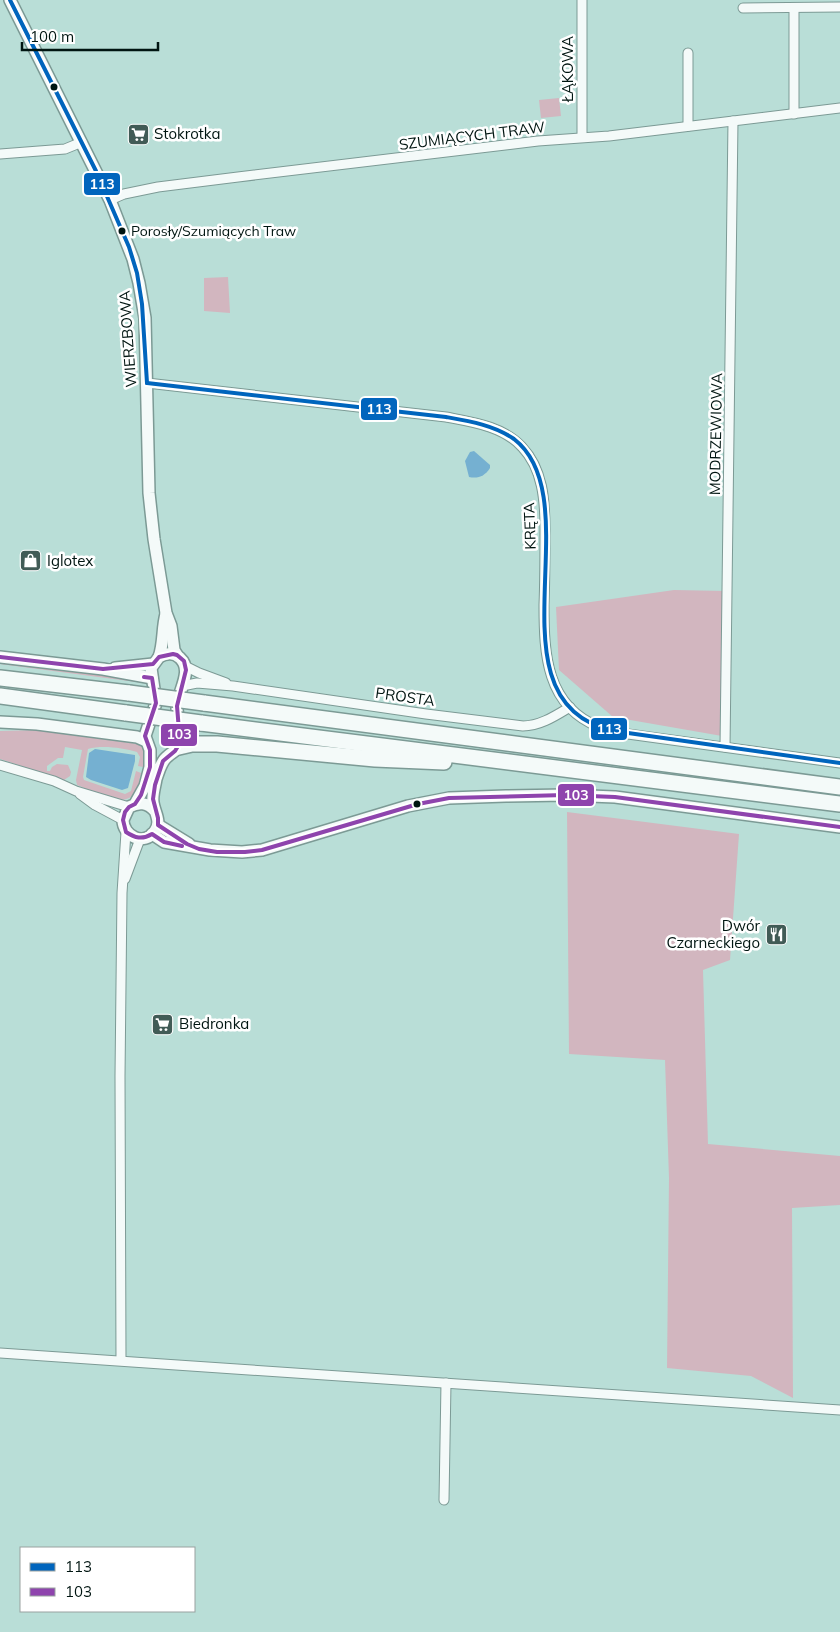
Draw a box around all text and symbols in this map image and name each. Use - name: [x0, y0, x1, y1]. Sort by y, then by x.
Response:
- scale bar: [22, 20, 159, 52]
- text: 100 m: [30, 27, 74, 46]
- street label: ŁĄKOWA: [558, 36, 577, 103]
- unlabelled marker: [49, 82, 59, 92]
- street label: SZUMIĄCYCH TRAW: [398, 117, 546, 154]
- supermarket icon: Stokrotka: [126, 122, 150, 146]
- place label: Stokrotka: [154, 124, 221, 143]
- line badge: 113: [83, 172, 121, 196]
- text: 113: [89, 175, 115, 193]
- place label: Porosły/Szumiących Traw: [131, 222, 296, 240]
- marker: Porosły/Szumiących Traw: [117, 226, 127, 236]
- street label: WIERZBOWA: [115, 290, 140, 388]
- street label: MODRZEWIOWA: [705, 373, 726, 495]
- line badge: 113: [360, 397, 398, 421]
- text: 113: [366, 400, 392, 418]
- street label: KRĘTA: [519, 502, 540, 550]
- shop icon: Iglotex: [19, 549, 43, 573]
- place label: Iglotex: [47, 551, 93, 570]
- street label: PROSTA: [374, 683, 436, 710]
- line badge: 113: [590, 717, 628, 741]
- text: 113: [596, 720, 622, 738]
- line badge: 103: [160, 723, 198, 747]
- text: 103: [166, 725, 192, 743]
- line badge: 103: [557, 783, 595, 807]
- text: 103: [563, 786, 589, 804]
- unlabelled marker: [412, 799, 422, 809]
- place label: Dwór Czarneckiego: [666, 916, 761, 952]
- restaurant icon: Dwór Czarneckiego: [764, 923, 788, 947]
- supermarket icon: Biedronka: [151, 1012, 175, 1036]
- place label: Biedronka: [179, 1014, 249, 1033]
- legend: [20, 1547, 195, 1612]
- text: 113: [65, 1557, 92, 1576]
- text: 103: [65, 1582, 92, 1601]

